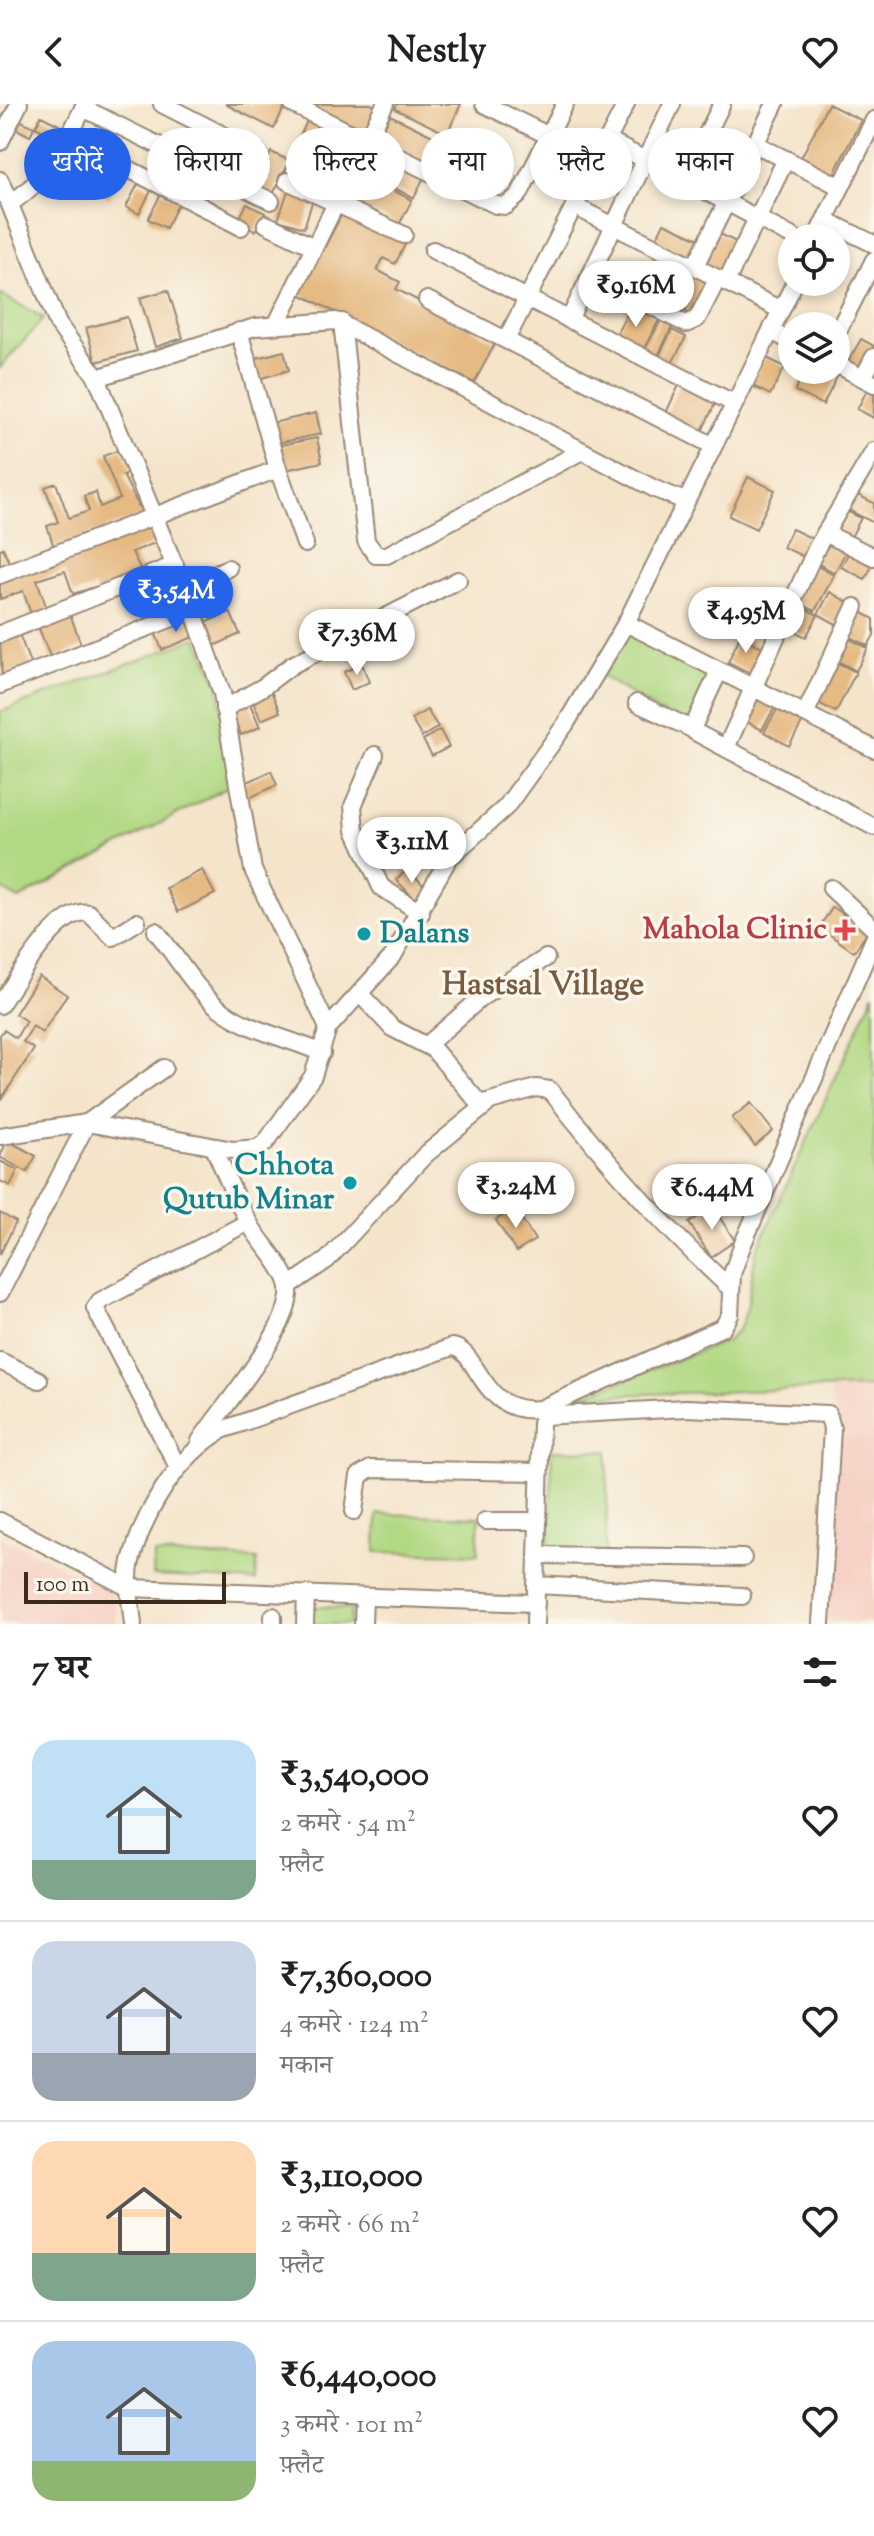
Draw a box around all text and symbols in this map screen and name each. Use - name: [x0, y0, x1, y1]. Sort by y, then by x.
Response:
- text: Nestly: [387, 26, 487, 78]
- icon: back: [32, 30, 76, 74]
- icon: heart: [798, 30, 842, 74]
- chip: खरीदें: [24, 128, 131, 200]
- chip: किराया: [147, 128, 270, 200]
- chip: फ़िल्टर: [286, 128, 405, 200]
- chip: नया: [421, 128, 514, 200]
- chip: फ़्लैट: [530, 128, 632, 200]
- chip: मकान: [648, 128, 761, 200]
- map controls: [778, 224, 850, 384]
- button: locate: [778, 224, 850, 296]
- pin: ₹9.16M: [571, 261, 701, 329]
- text: ₹9.16M: [596, 268, 676, 305]
- button: layers: [778, 312, 850, 384]
- pin: ₹3.54M: [111, 566, 241, 634]
- text: ₹3.54M: [137, 573, 215, 610]
- pin: ₹4.95M: [681, 587, 811, 655]
- text: ₹4.95M: [706, 594, 786, 631]
- pin: ₹7.36M: [292, 609, 422, 677]
- text: ₹7.36M: [317, 616, 397, 653]
- pin: ₹3.11M: [347, 817, 477, 885]
- text: ₹3.11M: [375, 824, 449, 861]
- place label: Mahola Clinic: [643, 909, 827, 952]
- place label: Dalans: [380, 913, 470, 956]
- marker: Mahola Clinic: [834, 919, 856, 941]
- marker: Dalans: [355, 925, 373, 943]
- district label: Hastsal Village: [442, 963, 644, 1009]
- place label: Chhota Qutub Minar: [163, 1145, 335, 1222]
- pin: ₹3.24M: [451, 1162, 581, 1230]
- pin: ₹6.44M: [647, 1164, 777, 1232]
- text: ₹3.24M: [476, 1169, 556, 1206]
- text: ₹6.44M: [670, 1171, 754, 1208]
- marker: Chhota Qutub Minar: [341, 1174, 359, 1192]
- scale bar: [24, 1568, 226, 1604]
- text: 100 m: [36, 1570, 89, 1602]
- text: 7 घर: [32, 1645, 90, 1694]
- icon: filters: [798, 1650, 842, 1694]
- text: ₹3,540,000: [280, 1752, 429, 1801]
- icon: home: [96, 1772, 192, 1868]
- icon: heart: [798, 1798, 842, 1842]
- text: 2 कमरे · 54 m²: [280, 1806, 416, 1843]
- text: फ़्लैट: [280, 1847, 323, 1884]
- text: ₹7,360,000: [280, 1953, 432, 2002]
- icon: home: [96, 1973, 192, 2069]
- icon: heart: [798, 1999, 842, 2043]
- text: 4 कमरे · 124 m²: [280, 2007, 429, 2044]
- text: मकान: [280, 2048, 333, 2085]
- text: ₹3,110,000: [280, 2153, 423, 2202]
- icon: home: [96, 2173, 192, 2269]
- icon: heart: [798, 2199, 842, 2243]
- text: 2 कमरे · 66 m²: [280, 2207, 420, 2244]
- text: फ़्लैट: [280, 2248, 323, 2285]
- text: ₹6,440,000: [280, 2353, 436, 2402]
- icon: home: [96, 2373, 192, 2469]
- icon: heart: [798, 2399, 842, 2443]
- text: 3 कमरे · 101 m²: [280, 2407, 423, 2444]
- text: फ़्लैट: [280, 2448, 323, 2485]

